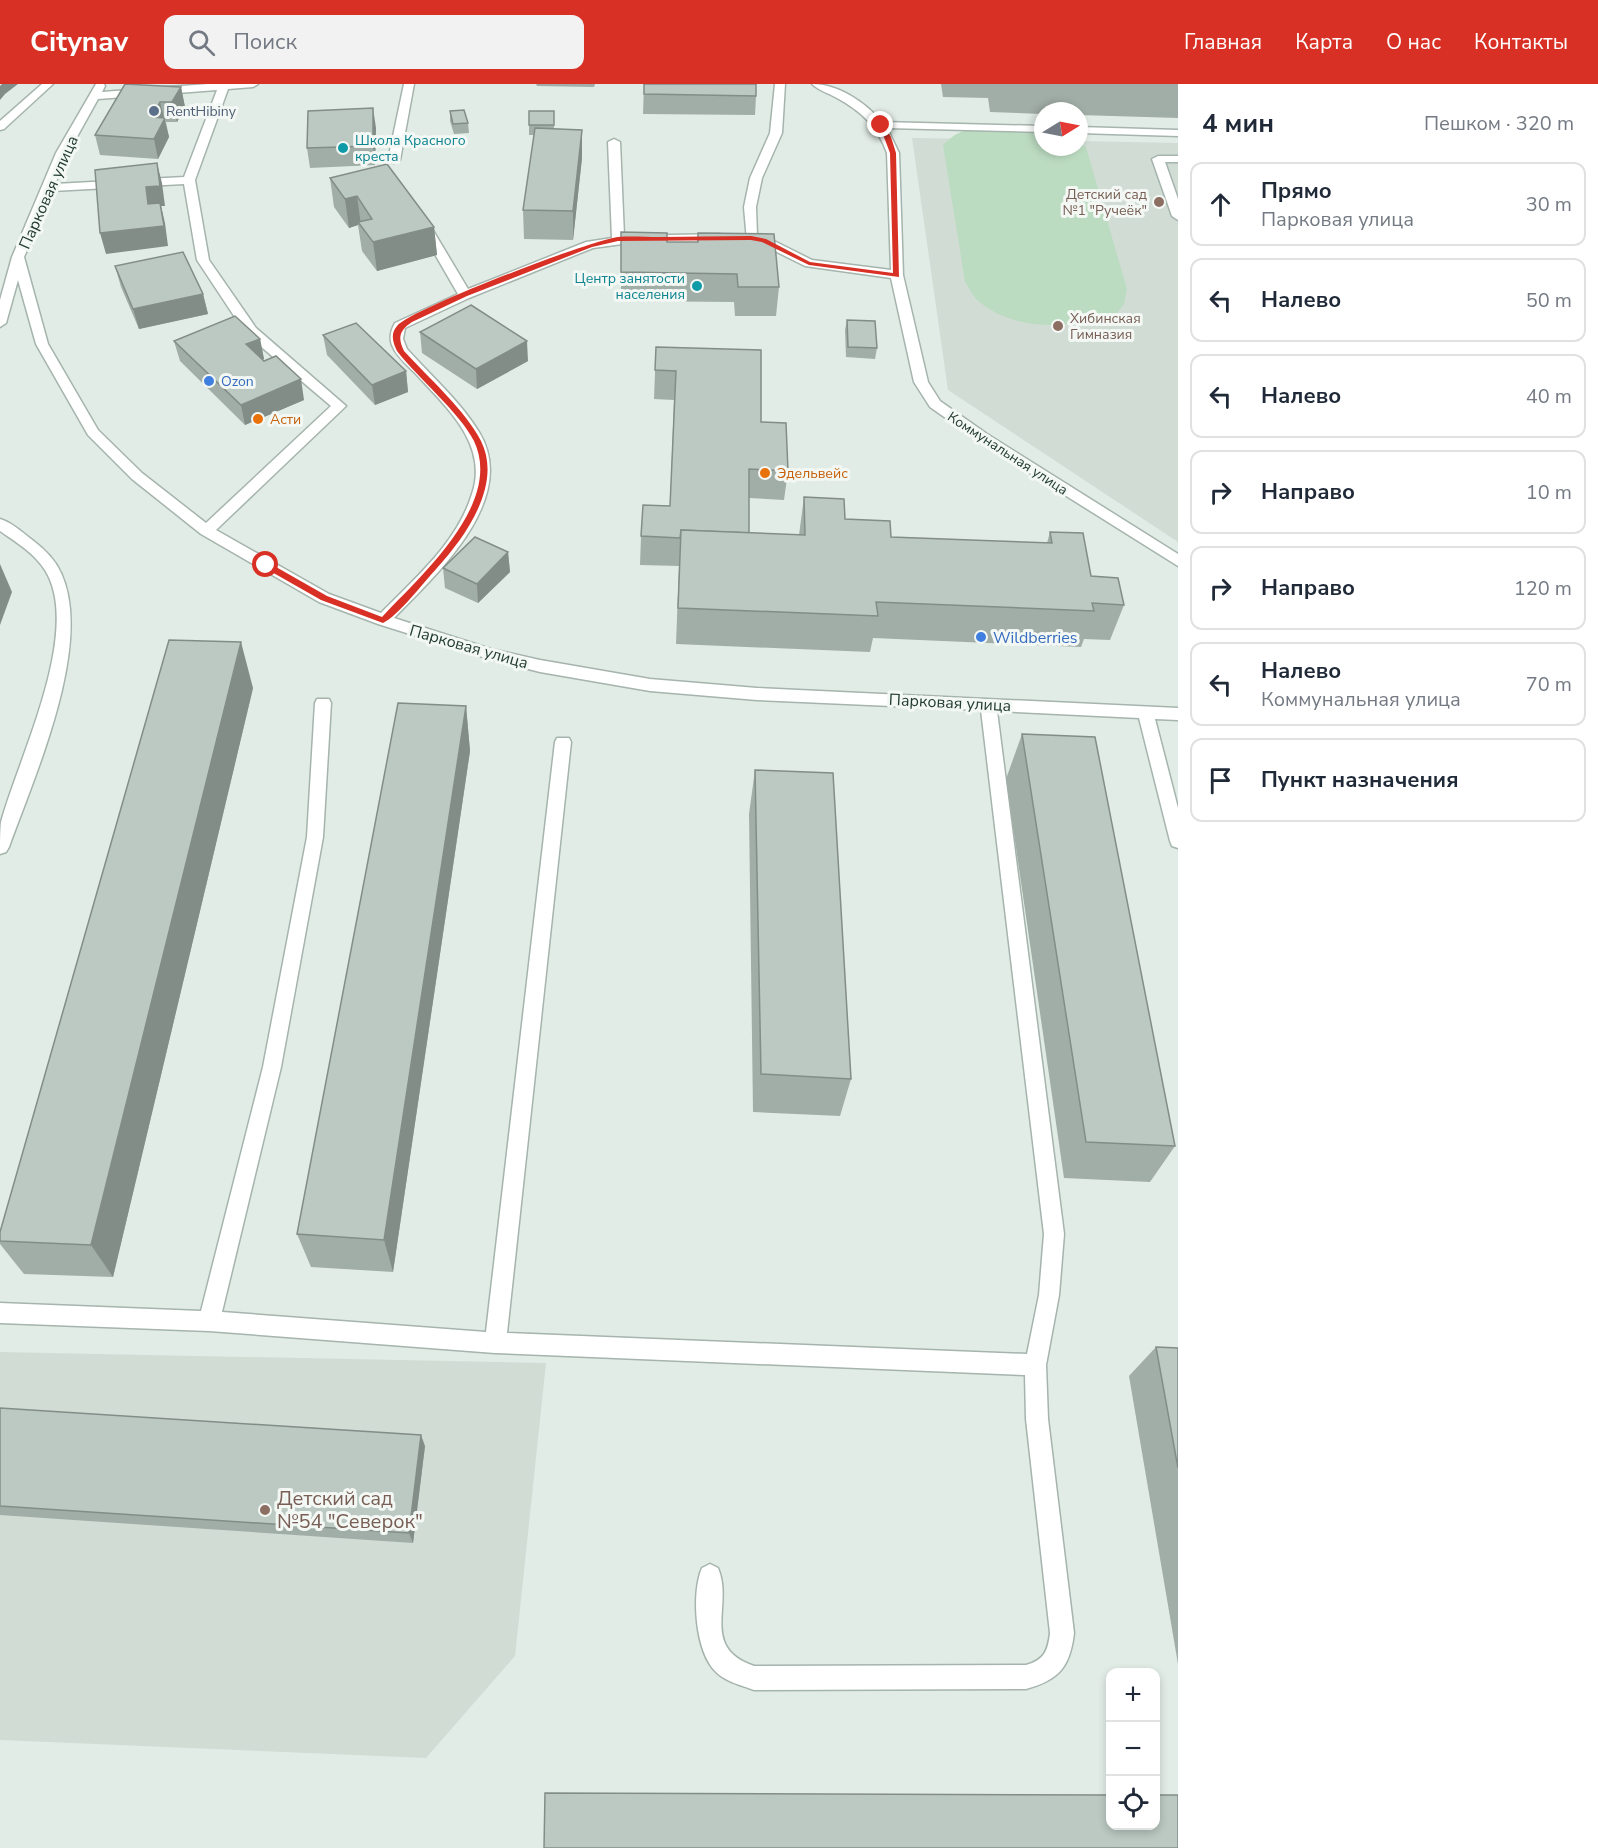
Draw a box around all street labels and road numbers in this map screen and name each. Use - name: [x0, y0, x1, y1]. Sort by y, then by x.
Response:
- street label: Парковая улица: [14, 132, 84, 253]
- street label: Коммунальная улица: [944, 407, 1072, 499]
- street label: Парковая улица: [407, 620, 531, 674]
- street label: Парковая улица: [888, 689, 1012, 717]

